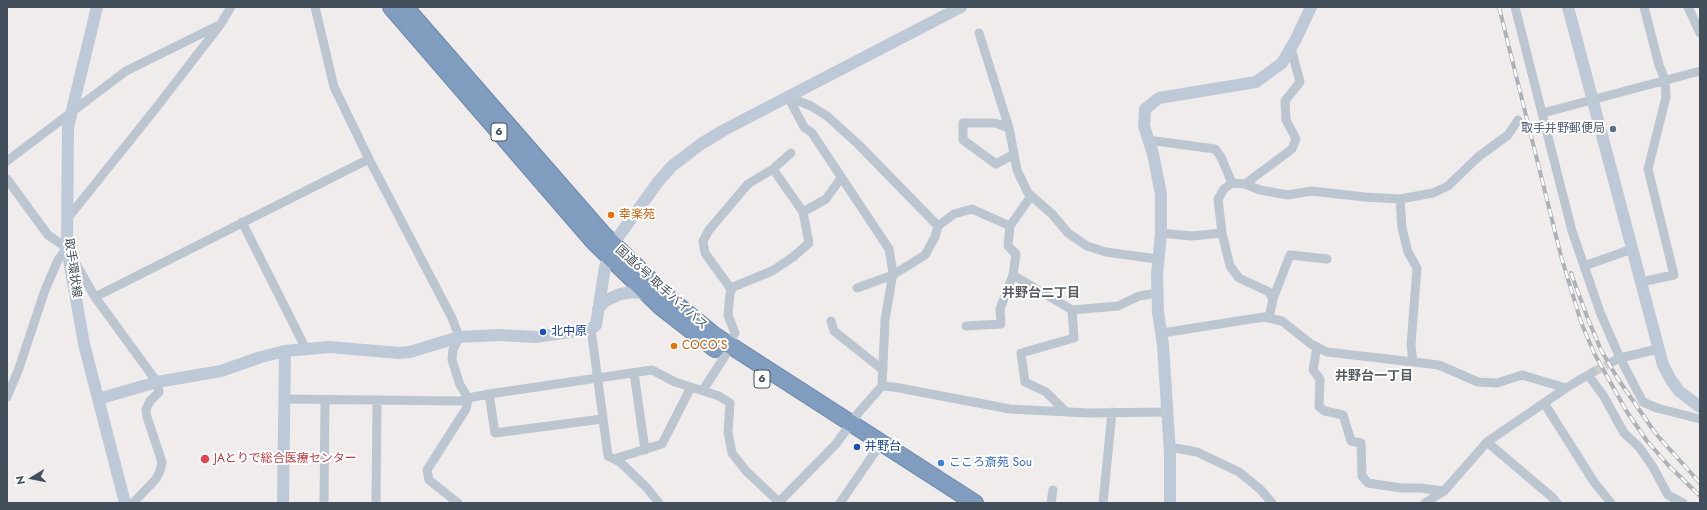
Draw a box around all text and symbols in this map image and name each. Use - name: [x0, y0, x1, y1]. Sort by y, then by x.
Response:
- place label: 取手井野郵便局: [1521, 122, 1605, 136]
- road number: 6: [491, 123, 507, 141]
- marker: 取手井野郵便局: [1608, 124, 1618, 134]
- place label: 幸楽苑: [619, 208, 655, 222]
- marker: 幸楽苑: [606, 210, 616, 220]
- street label: 取手環状線: [61, 237, 83, 299]
- street label: 国道6号 取手バイパス: [612, 243, 710, 333]
- district label: 井野台二丁目: [1002, 286, 1080, 302]
- place label: 北中原: [551, 325, 587, 339]
- marker: 北中原: [538, 327, 548, 337]
- place label: COCO’S: [682, 339, 727, 353]
- marker: COCO’S: [669, 341, 679, 351]
- district label: 井野台一丁目: [1335, 369, 1413, 385]
- road number: 6: [754, 370, 770, 388]
- place label: 井野台: [865, 440, 901, 454]
- marker: 井野台: [852, 442, 862, 452]
- place label: JAとりで総合医療センター: [214, 452, 357, 466]
- marker: JAとりで総合医療センター: [199, 453, 211, 465]
- place label: こころ斎苑 Sou: [949, 456, 1032, 470]
- north arrow: [12, 458, 52, 498]
- marker: こころ斎苑 Sou: [936, 458, 946, 468]
- text: N: [12, 474, 29, 486]

